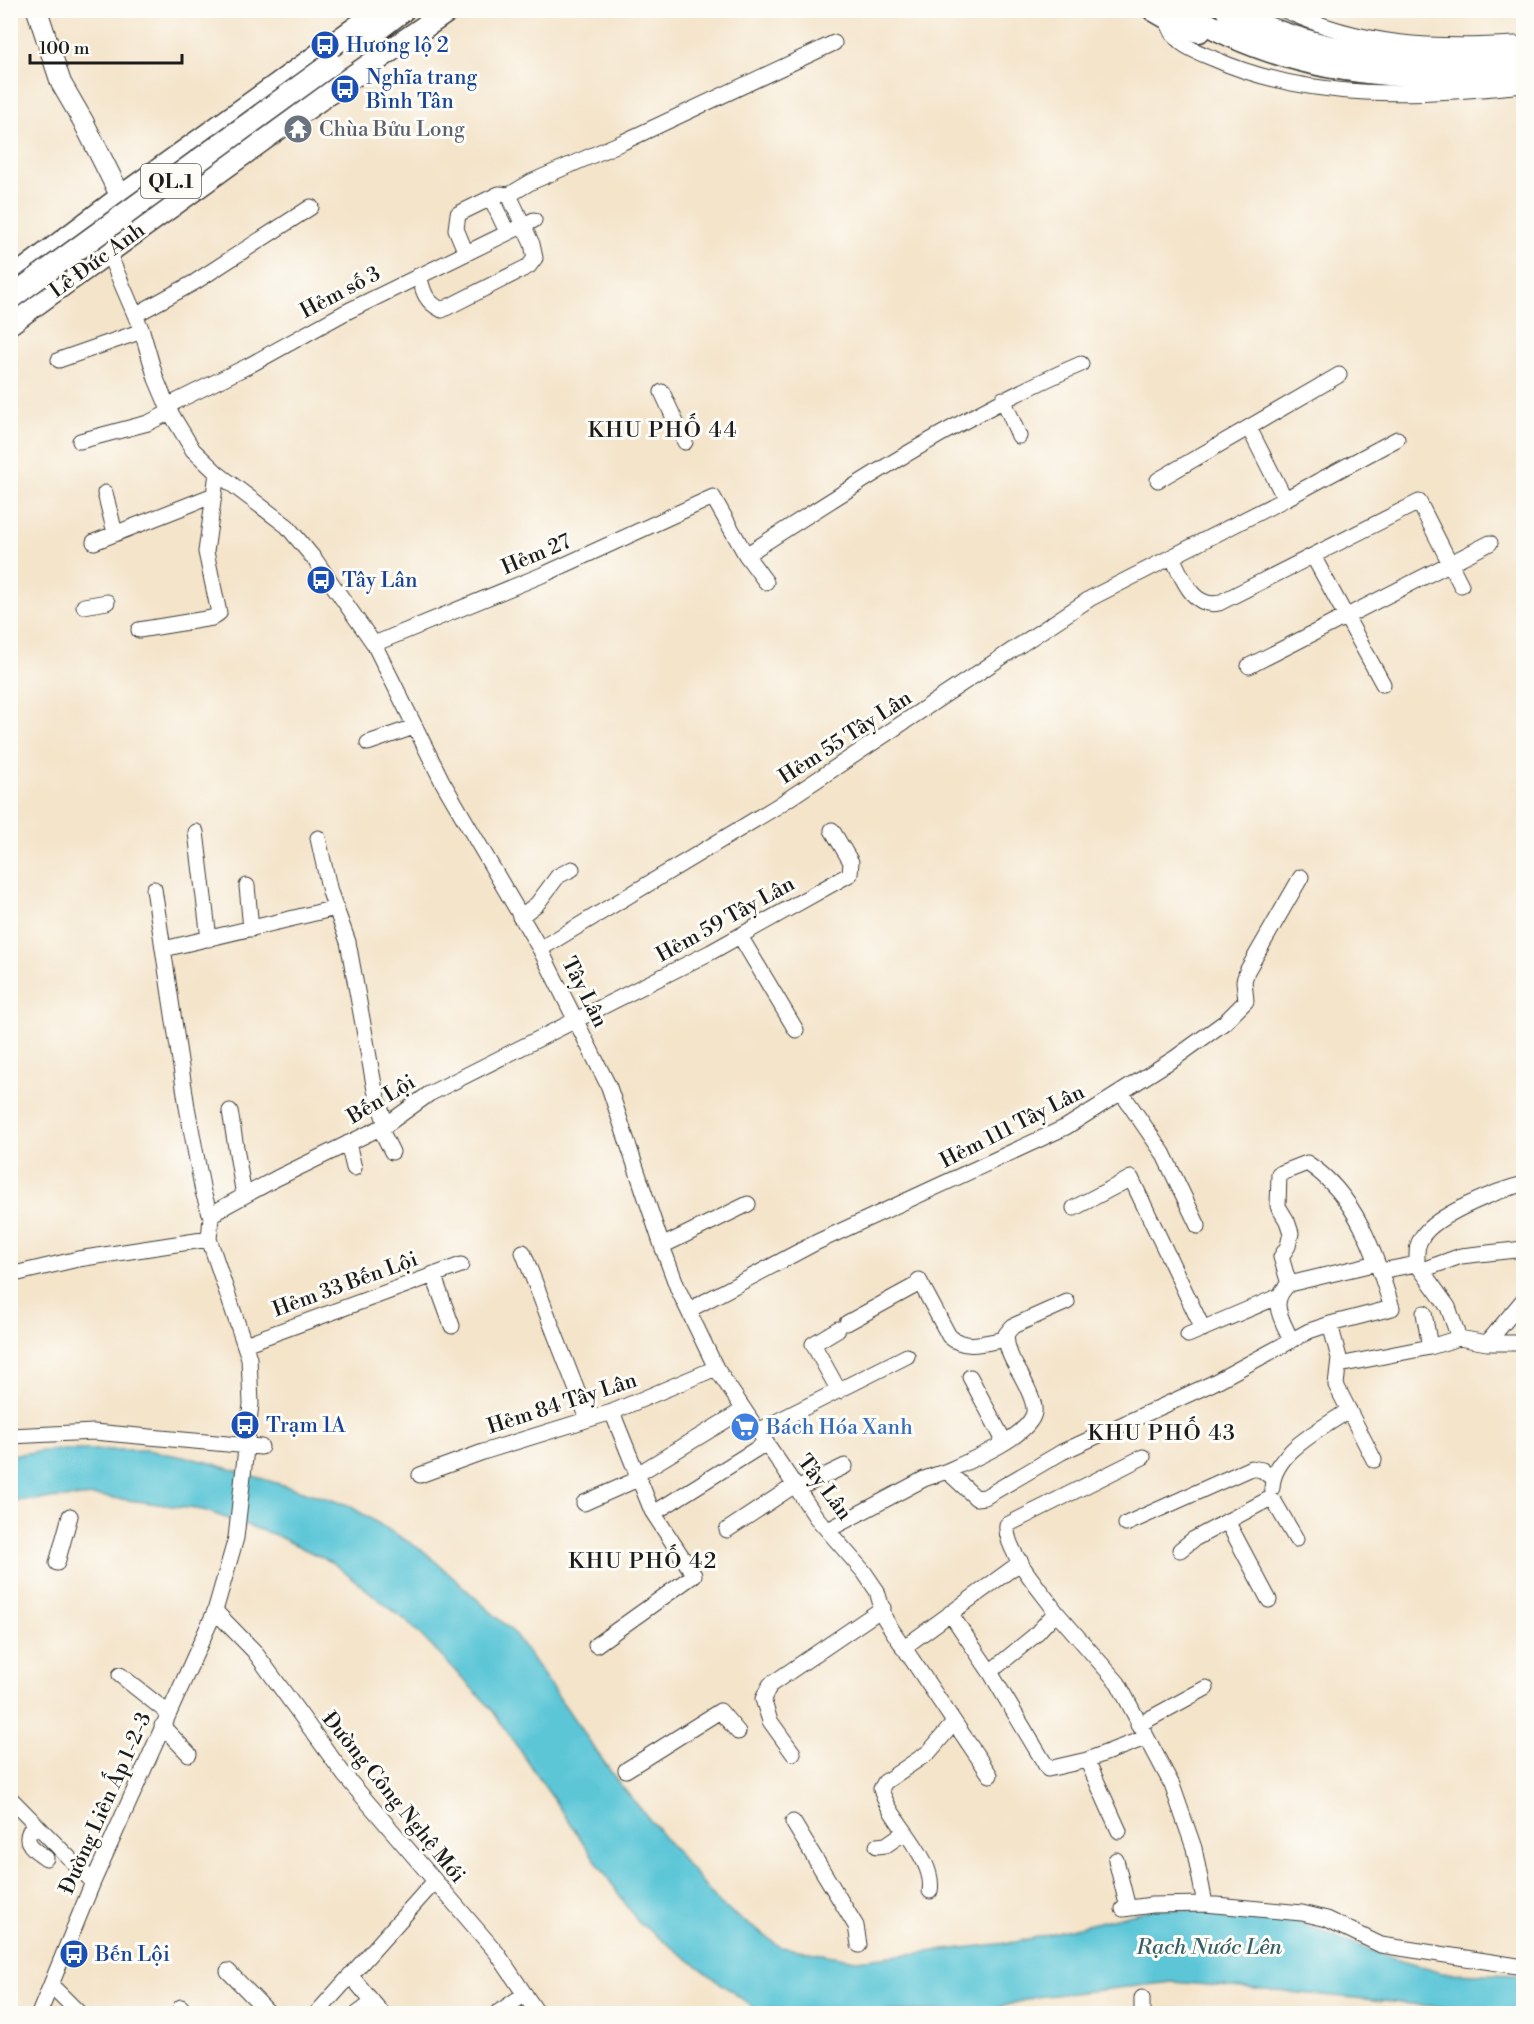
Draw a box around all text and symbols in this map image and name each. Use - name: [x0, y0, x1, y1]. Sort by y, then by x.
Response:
- scale bar: [30, 27, 182, 65]
- bus stop icon: Hương lộ 2: [309, 29, 341, 61]
- place label: Hương lộ 2: [346, 33, 449, 59]
- text: 100 m: [39, 37, 90, 60]
- place label: Nghĩa trang Bình Tân: [365, 65, 477, 115]
- bus stop icon: Nghĩa trang Bình Tân: [329, 73, 361, 105]
- temple icon: Chùa Bửu Long: [282, 113, 314, 145]
- place label: Chùa Bửu Long: [319, 117, 465, 143]
- road number: QL.1: [141, 164, 201, 198]
- street label: Lê Đức Anh: [45, 217, 151, 304]
- street label: Hẻm số 3: [296, 261, 385, 325]
- district label: KHU PHỐ 44: [588, 413, 738, 444]
- street label: Hẻm 27: [498, 529, 575, 581]
- bus stop icon: Tây Lân: [305, 564, 337, 596]
- place label: Tây Lân: [342, 568, 418, 594]
- street label: Hẻm 55 Tây Lân: [774, 685, 917, 790]
- street label: Hẻm 59 Tây Lân: [652, 871, 800, 969]
- street label: Tây Lân: [555, 953, 613, 1032]
- street label: Bến Lội: [342, 1069, 420, 1131]
- street label: Hẻm 111 Tây Lân: [936, 1079, 1089, 1174]
- street label: Hẻm 33 Bến Lội: [269, 1247, 421, 1323]
- street label: Hẻm 84 Tây Lân: [484, 1367, 641, 1440]
- bus stop icon: Trạm 1A: [229, 1409, 261, 1441]
- supermarket icon: Bách Hóa Xanh: [729, 1411, 761, 1443]
- place label: Trạm 1A: [266, 1413, 346, 1439]
- place label: Bách Hóa Xanh: [765, 1415, 913, 1441]
- district label: KHU PHỐ 43: [1087, 1416, 1237, 1447]
- street label: Tây Lân: [791, 1450, 858, 1526]
- district label: KHU PHỐ 42: [568, 1544, 718, 1575]
- street label: Đường Liên Ấp 1-2-3: [50, 1706, 158, 1898]
- street label: Đường Công Nghệ Mới: [316, 1707, 470, 1889]
- water label: Rạch Nước Lên: [1135, 1934, 1282, 1961]
- bus stop icon: Bến Lội: [58, 1938, 90, 1970]
- place label: Bến Lội: [94, 1942, 170, 1968]

